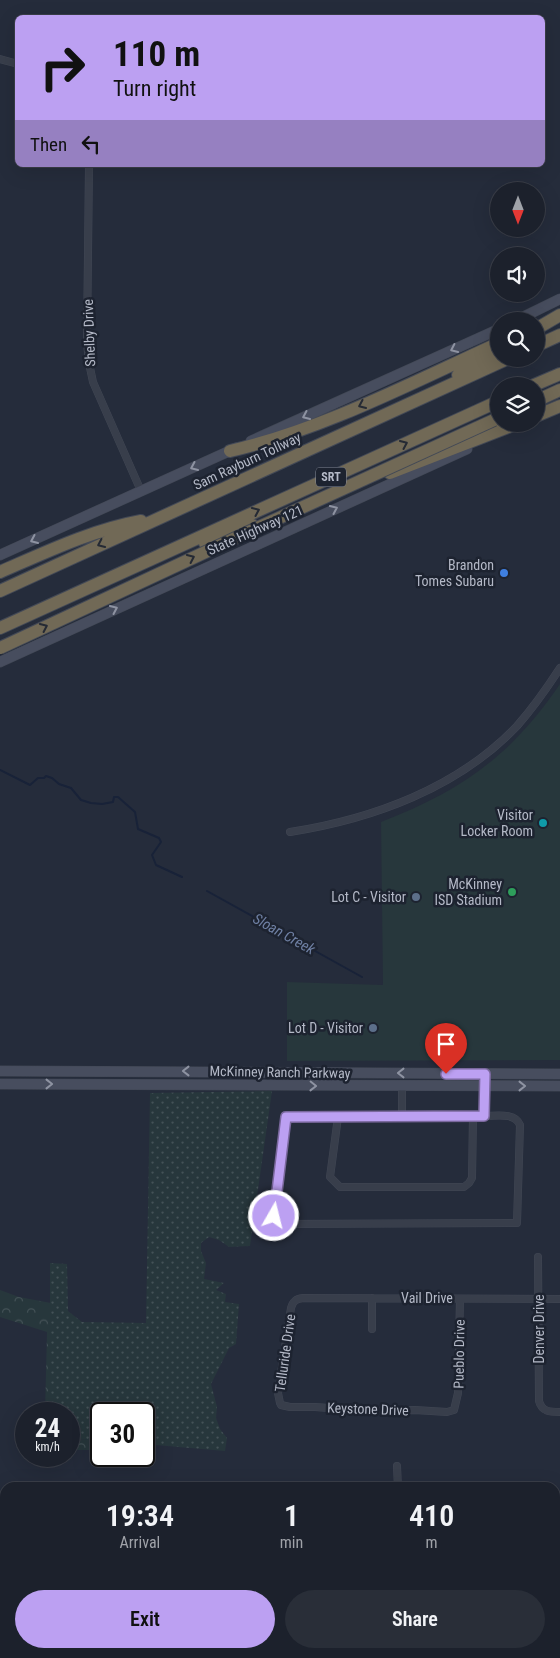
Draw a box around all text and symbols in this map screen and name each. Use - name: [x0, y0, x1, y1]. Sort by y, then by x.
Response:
- text: 110 m: [113, 34, 200, 75]
- icon: right: [30, 35, 95, 100]
- text: Turn right: [113, 76, 196, 101]
- icon: left: [77, 130, 105, 158]
- text: Then: [30, 133, 67, 156]
- north arrow: [490, 182, 545, 238]
- map controls: [490, 182, 545, 432]
- button: sound: [490, 247, 545, 302]
- street label: Shelby Drive: [80, 299, 98, 367]
- button: search: [490, 312, 545, 367]
- one-way arrow: [450, 343, 459, 353]
- button: layers: [490, 377, 545, 432]
- one-way arrow: [358, 398, 367, 409]
- one-way arrow: [302, 410, 311, 420]
- street label: Sam Rayburn Tollway: [191, 429, 303, 493]
- one-way arrow: [399, 440, 408, 450]
- one-way arrow: [190, 461, 199, 472]
- road number: SRT: [316, 468, 346, 487]
- street label: State Highway 121: [205, 502, 305, 558]
- one-way arrow: [329, 505, 338, 516]
- one-way arrow: [251, 507, 260, 517]
- one-way arrow: [30, 533, 39, 544]
- one-way arrow: [97, 538, 106, 549]
- one-way arrow: [186, 554, 195, 565]
- place label: Brandon Tomes Subaru: [415, 557, 494, 589]
- marker: Brandon Tomes Subaru: [498, 567, 510, 579]
- one-way arrow: [109, 605, 118, 616]
- one-way arrow: [39, 623, 48, 633]
- place label: Visitor Locker Room: [461, 807, 533, 839]
- marker: Visitor Locker Room: [537, 817, 549, 829]
- place label: McKinney ISD Stadium: [434, 876, 502, 908]
- marker: McKinney ISD Stadium: [506, 886, 518, 898]
- place label: Lot C - Visitor: [331, 889, 406, 905]
- marker: Lot C - Visitor: [410, 891, 422, 903]
- water label: Sloan Creek: [250, 910, 319, 959]
- place label: Lot D - Visitor: [288, 1020, 363, 1036]
- marker: Lot D - Visitor: [367, 1022, 379, 1034]
- pin: [425, 1023, 467, 1074]
- icon: arrive: [432, 1030, 460, 1058]
- street label: McKinney Ranch Parkway: [209, 1063, 351, 1081]
- one-way arrow: [182, 1066, 190, 1076]
- one-way arrow: [397, 1068, 405, 1078]
- one-way arrow: [45, 1079, 53, 1089]
- one-way arrow: [309, 1081, 317, 1091]
- one-way arrow: [519, 1081, 527, 1091]
- position arrow: [247, 1189, 299, 1241]
- street label: Vail Drive: [401, 1290, 453, 1306]
- street label: Denver Drive: [531, 1294, 547, 1364]
- street label: Telluride Drive: [272, 1313, 298, 1393]
- street label: Pueblo Drive: [450, 1319, 468, 1389]
- street label: Keystone Drive: [327, 1400, 410, 1418]
- speed limit sign: 30: [90, 1402, 155, 1467]
- text: 24: [35, 1414, 60, 1443]
- text: km/h: [35, 1440, 60, 1454]
- text: 19:34: [106, 1498, 174, 1533]
- text: 1: [284, 1498, 299, 1533]
- text: 410: [409, 1498, 454, 1533]
- text: Arrival: [120, 1533, 160, 1552]
- text: min: [280, 1533, 303, 1552]
- text: m: [426, 1533, 438, 1552]
- button: Exit: [15, 1590, 275, 1648]
- button: Share: [285, 1590, 545, 1648]

